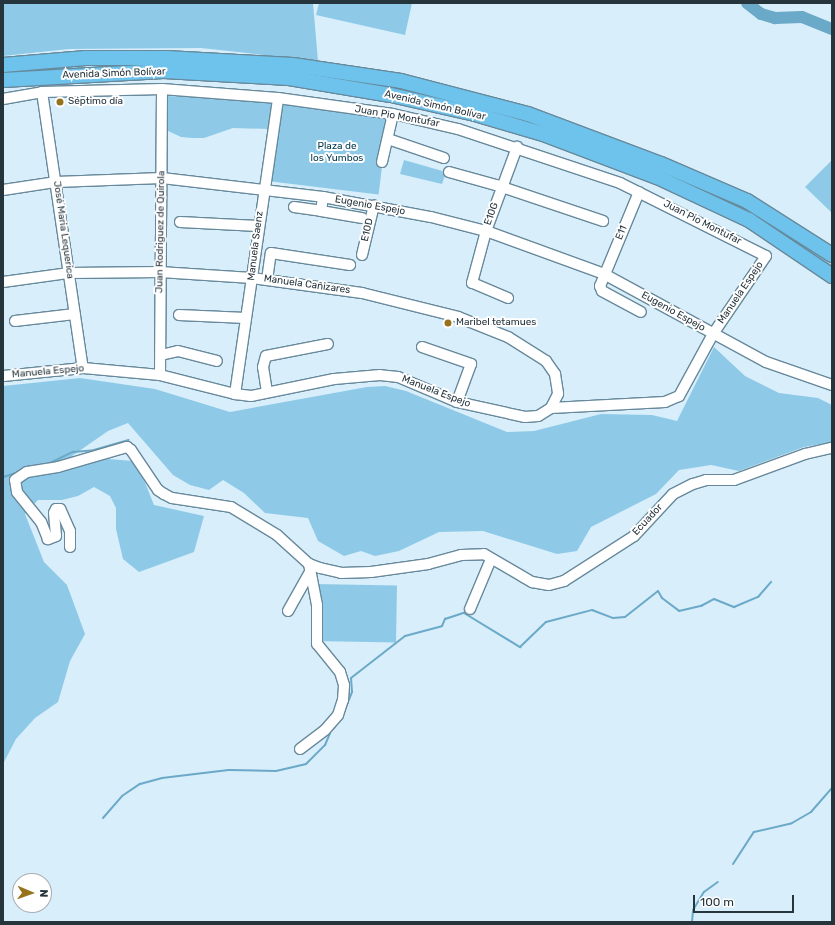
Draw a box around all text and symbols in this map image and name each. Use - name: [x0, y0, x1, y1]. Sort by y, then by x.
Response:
- street label: Avenida Simón Bolívar: [62, 66, 166, 82]
- street label: Avenida Simón Bolívar: [383, 89, 487, 123]
- place label: Séptimo día: [68, 96, 123, 108]
- marker: Séptimo día: [55, 97, 65, 107]
- street label: Juan Pio Montufar: [354, 104, 440, 130]
- park label: Plaza de los Yumbos: [310, 140, 364, 164]
- street label: Juan Rodriguez de Quirola: [154, 171, 168, 293]
- street label: José Maria Lequerica: [50, 180, 76, 280]
- street label: Eugenio Espejo: [334, 194, 406, 218]
- street label: Juan Pio Montufar: [661, 198, 743, 248]
- street label: E10G: [482, 201, 502, 227]
- street label: Manuela Saenz: [246, 211, 266, 281]
- street label: E10D: [360, 217, 376, 243]
- street label: E11: [614, 224, 630, 242]
- street label: Manuela Espejo: [716, 260, 766, 326]
- street label: Manuela Cañizares: [263, 273, 351, 297]
- street label: Eugenio Espejo: [639, 289, 707, 335]
- place label: Maribel tetamues: [456, 317, 537, 329]
- marker: Maribel tetamues: [443, 318, 453, 328]
- street label: Manuela Espejo: [11, 363, 85, 381]
- street label: Manuela Espejo: [400, 373, 472, 411]
- street label: Ecuador: [630, 502, 666, 538]
- north arrow: [12, 873, 52, 913]
- scale bar: [695, 887, 796, 913]
- text: N: [37, 889, 50, 898]
- text: 100 m: [700, 895, 734, 909]

